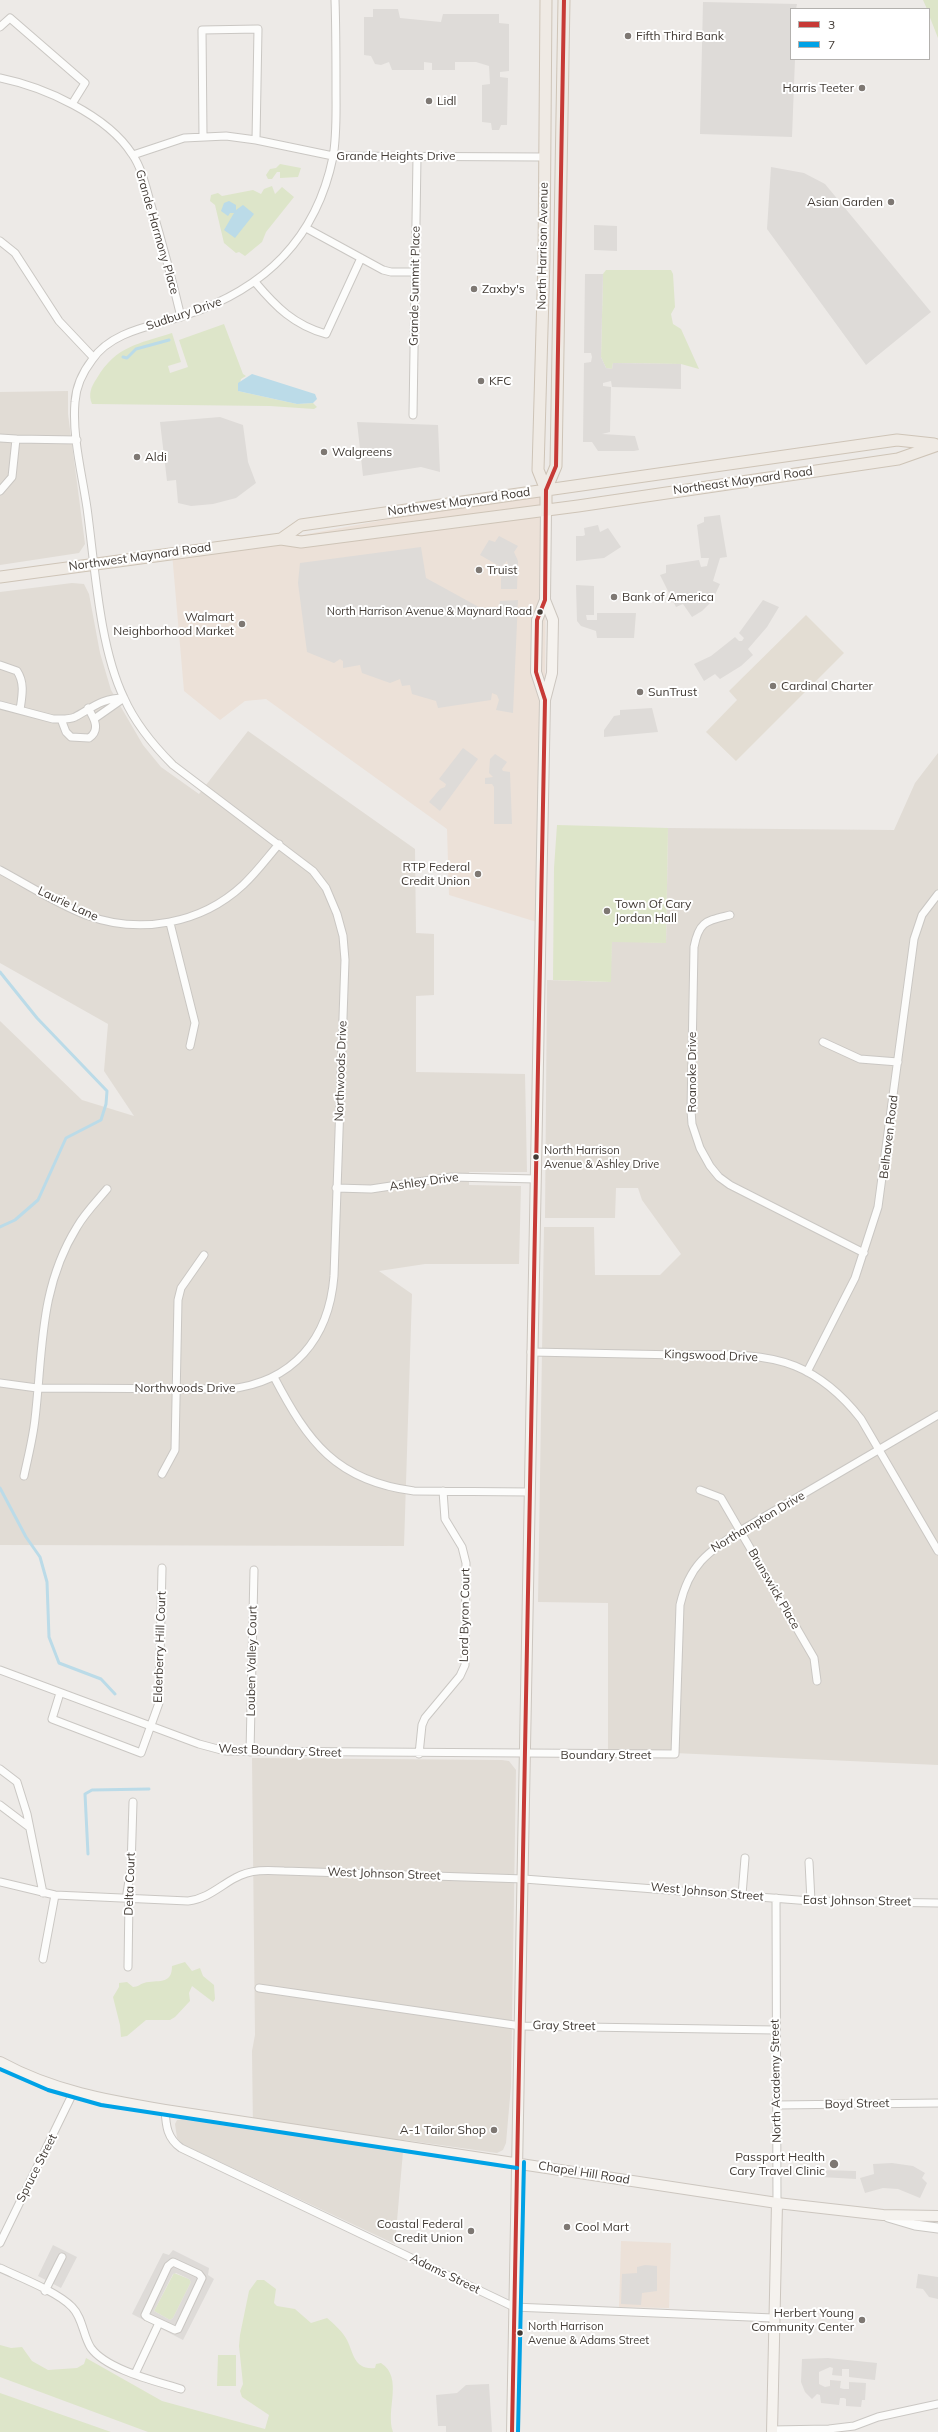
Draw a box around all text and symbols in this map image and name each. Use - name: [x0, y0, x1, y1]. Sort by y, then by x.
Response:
- legend: [790, 8, 930, 60]
- text: 3: [828, 17, 835, 32]
- place label: Fifth Third Bank: [636, 29, 724, 43]
- marker: Fifth Third Bank: [623, 31, 633, 41]
- text: 7: [828, 37, 835, 52]
- place label: Harris Teeter: [783, 81, 854, 95]
- marker: Harris Teeter: [857, 83, 867, 93]
- place label: Lidl: [437, 94, 456, 108]
- marker: Lidl: [424, 96, 434, 106]
- street label: Grande Heights Drive: [336, 149, 456, 163]
- street label: Grande Harmony Place: [132, 168, 182, 296]
- street label: North Harrison Avenue: [535, 182, 551, 310]
- place label: Asian Garden: [807, 195, 883, 209]
- marker: Asian Garden: [886, 197, 896, 207]
- street label: Grande Summit Place: [407, 226, 423, 346]
- place label: Zaxby's: [482, 282, 525, 296]
- marker: Zaxby's: [469, 284, 479, 294]
- street label: Sudbury Drive: [144, 294, 224, 334]
- place label: KFC: [489, 374, 511, 388]
- marker: KFC: [476, 376, 486, 386]
- place label: Walgreens: [332, 445, 392, 459]
- marker: Walgreens: [319, 447, 329, 457]
- place label: Aldi: [145, 450, 167, 464]
- marker: Aldi: [132, 452, 142, 462]
- street label: Northeast Maynard Road: [672, 464, 814, 498]
- street label: Northwest Maynard Road: [387, 485, 531, 519]
- street label: Northwest Maynard Road: [68, 540, 212, 574]
- place label: Truist: [487, 563, 518, 577]
- marker: Truist: [474, 565, 484, 575]
- place label: Bank of America: [622, 590, 714, 604]
- marker: Bank of America: [609, 592, 619, 602]
- place label: North Harrison Avenue & Maynard Road: [327, 605, 532, 619]
- marker: North Harrison Avenue & Maynard Road: [535, 607, 545, 617]
- place label: Walmart Neighborhood Market: [113, 610, 234, 638]
- marker: Walmart Neighborhood Market: [237, 619, 247, 629]
- place label: Cardinal Charter: [781, 679, 873, 693]
- marker: Cardinal Charter: [768, 681, 778, 691]
- place label: SunTrust: [648, 685, 697, 699]
- marker: SunTrust: [635, 687, 645, 697]
- place label: RTP Federal Credit Union: [401, 860, 470, 888]
- marker: RTP Federal Credit Union: [473, 869, 483, 879]
- street label: Laurie Lane: [36, 884, 100, 924]
- place label: Town Of Cary Jordan Hall: [615, 897, 691, 925]
- marker: Town Of Cary Jordan Hall: [602, 906, 612, 916]
- street label: Northwoods Drive: [332, 1020, 350, 1122]
- street label: Roanoke Drive: [685, 1032, 699, 1112]
- street label: Belhaven Road: [877, 1094, 901, 1180]
- place label: North Harrison Avenue & Ashley Drive: [544, 1144, 659, 1170]
- marker: North Harrison Avenue & Ashley Drive: [531, 1152, 541, 1162]
- street label: Ashley Drive: [389, 1170, 459, 1194]
- street label: Kingswood Drive: [664, 1347, 758, 1365]
- street label: Northwoods Drive: [135, 1381, 235, 1395]
- street label: Northampton Drive: [709, 1488, 807, 1556]
- street label: Brunswick Place: [745, 1546, 803, 1632]
- street label: Lord Byron Court: [457, 1568, 473, 1662]
- street label: Elderberry Hill Court: [151, 1591, 169, 1703]
- street label: Louben Valley Court: [244, 1605, 260, 1717]
- street label: West Boundary Street: [218, 1742, 342, 1760]
- street label: Boundary Street: [561, 1748, 651, 1762]
- street label: Delta Court: [122, 1852, 138, 1916]
- street label: West Johnson Street: [327, 1865, 441, 1883]
- street label: West Johnson Street: [650, 1880, 764, 1904]
- street label: East Johnson Street: [803, 1893, 911, 1909]
- street label: Gray Street: [532, 2018, 596, 2034]
- street label: North Academy Street: [768, 2019, 784, 2143]
- street label: Boyd Street: [825, 2096, 889, 2112]
- place label: A-1 Tailor Shop: [400, 2123, 486, 2137]
- marker: A-1 Tailor Shop: [489, 2125, 499, 2135]
- street label: Spruce Street: [14, 2131, 60, 2205]
- place label: Passport Health Cary Travel Clinic: [729, 2150, 825, 2178]
- marker: Passport Health Cary Travel Clinic: [828, 2158, 840, 2170]
- street label: Chapel Hill Road: [537, 2159, 631, 2187]
- place label: Coastal Federal Credit Union: [377, 2217, 463, 2245]
- place label: Cool Mart: [575, 2220, 629, 2234]
- marker: Cool Mart: [562, 2222, 572, 2232]
- marker: Coastal Federal Credit Union: [466, 2226, 476, 2236]
- street label: Adams Street: [408, 2251, 482, 2297]
- place label: Herbert Young Community Center: [751, 2306, 854, 2334]
- marker: Herbert Young Community Center: [857, 2315, 867, 2325]
- place label: North Harrison Avenue & Adams Street: [528, 2320, 649, 2346]
- marker: North Harrison Avenue & Adams Street: [515, 2328, 525, 2338]

